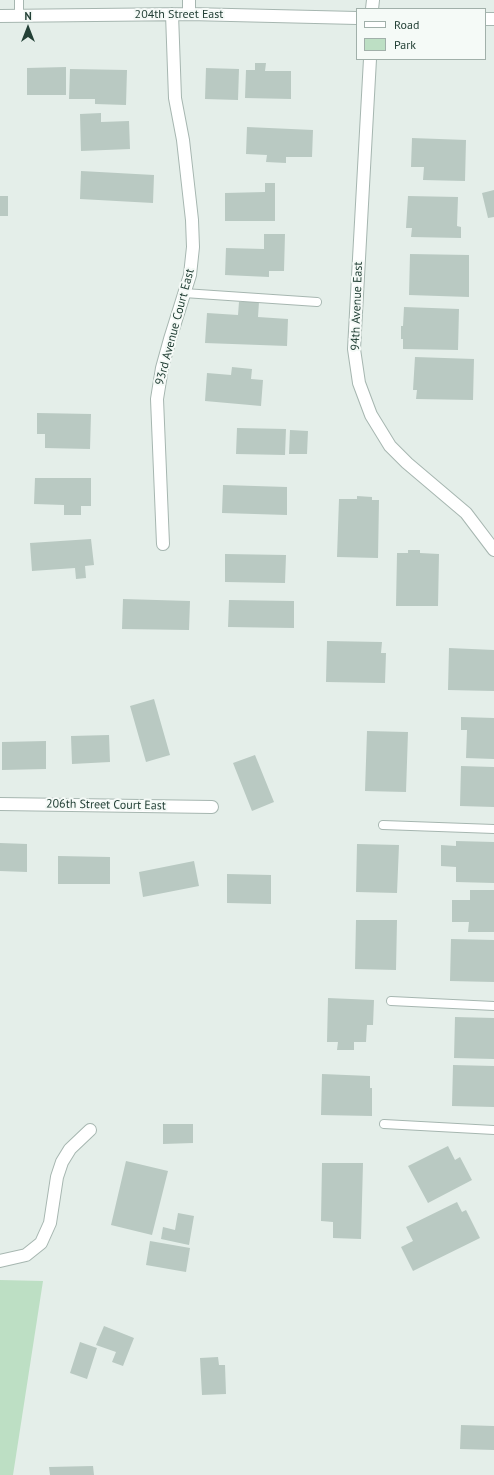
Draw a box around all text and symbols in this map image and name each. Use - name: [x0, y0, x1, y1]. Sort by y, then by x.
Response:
- north arrow: [8, 8, 48, 48]
- street label: 204th Street East: [135, 8, 223, 22]
- legend: [356, 8, 486, 60]
- text: N: [24, 9, 32, 23]
- text: Road: [394, 17, 419, 32]
- text: Park: [394, 37, 416, 52]
- street label: 94th Avenue East: [348, 261, 366, 351]
- street label: 93rd Avenue Court East: [153, 267, 197, 387]
- street label: 206th Street Court East: [46, 797, 166, 813]

